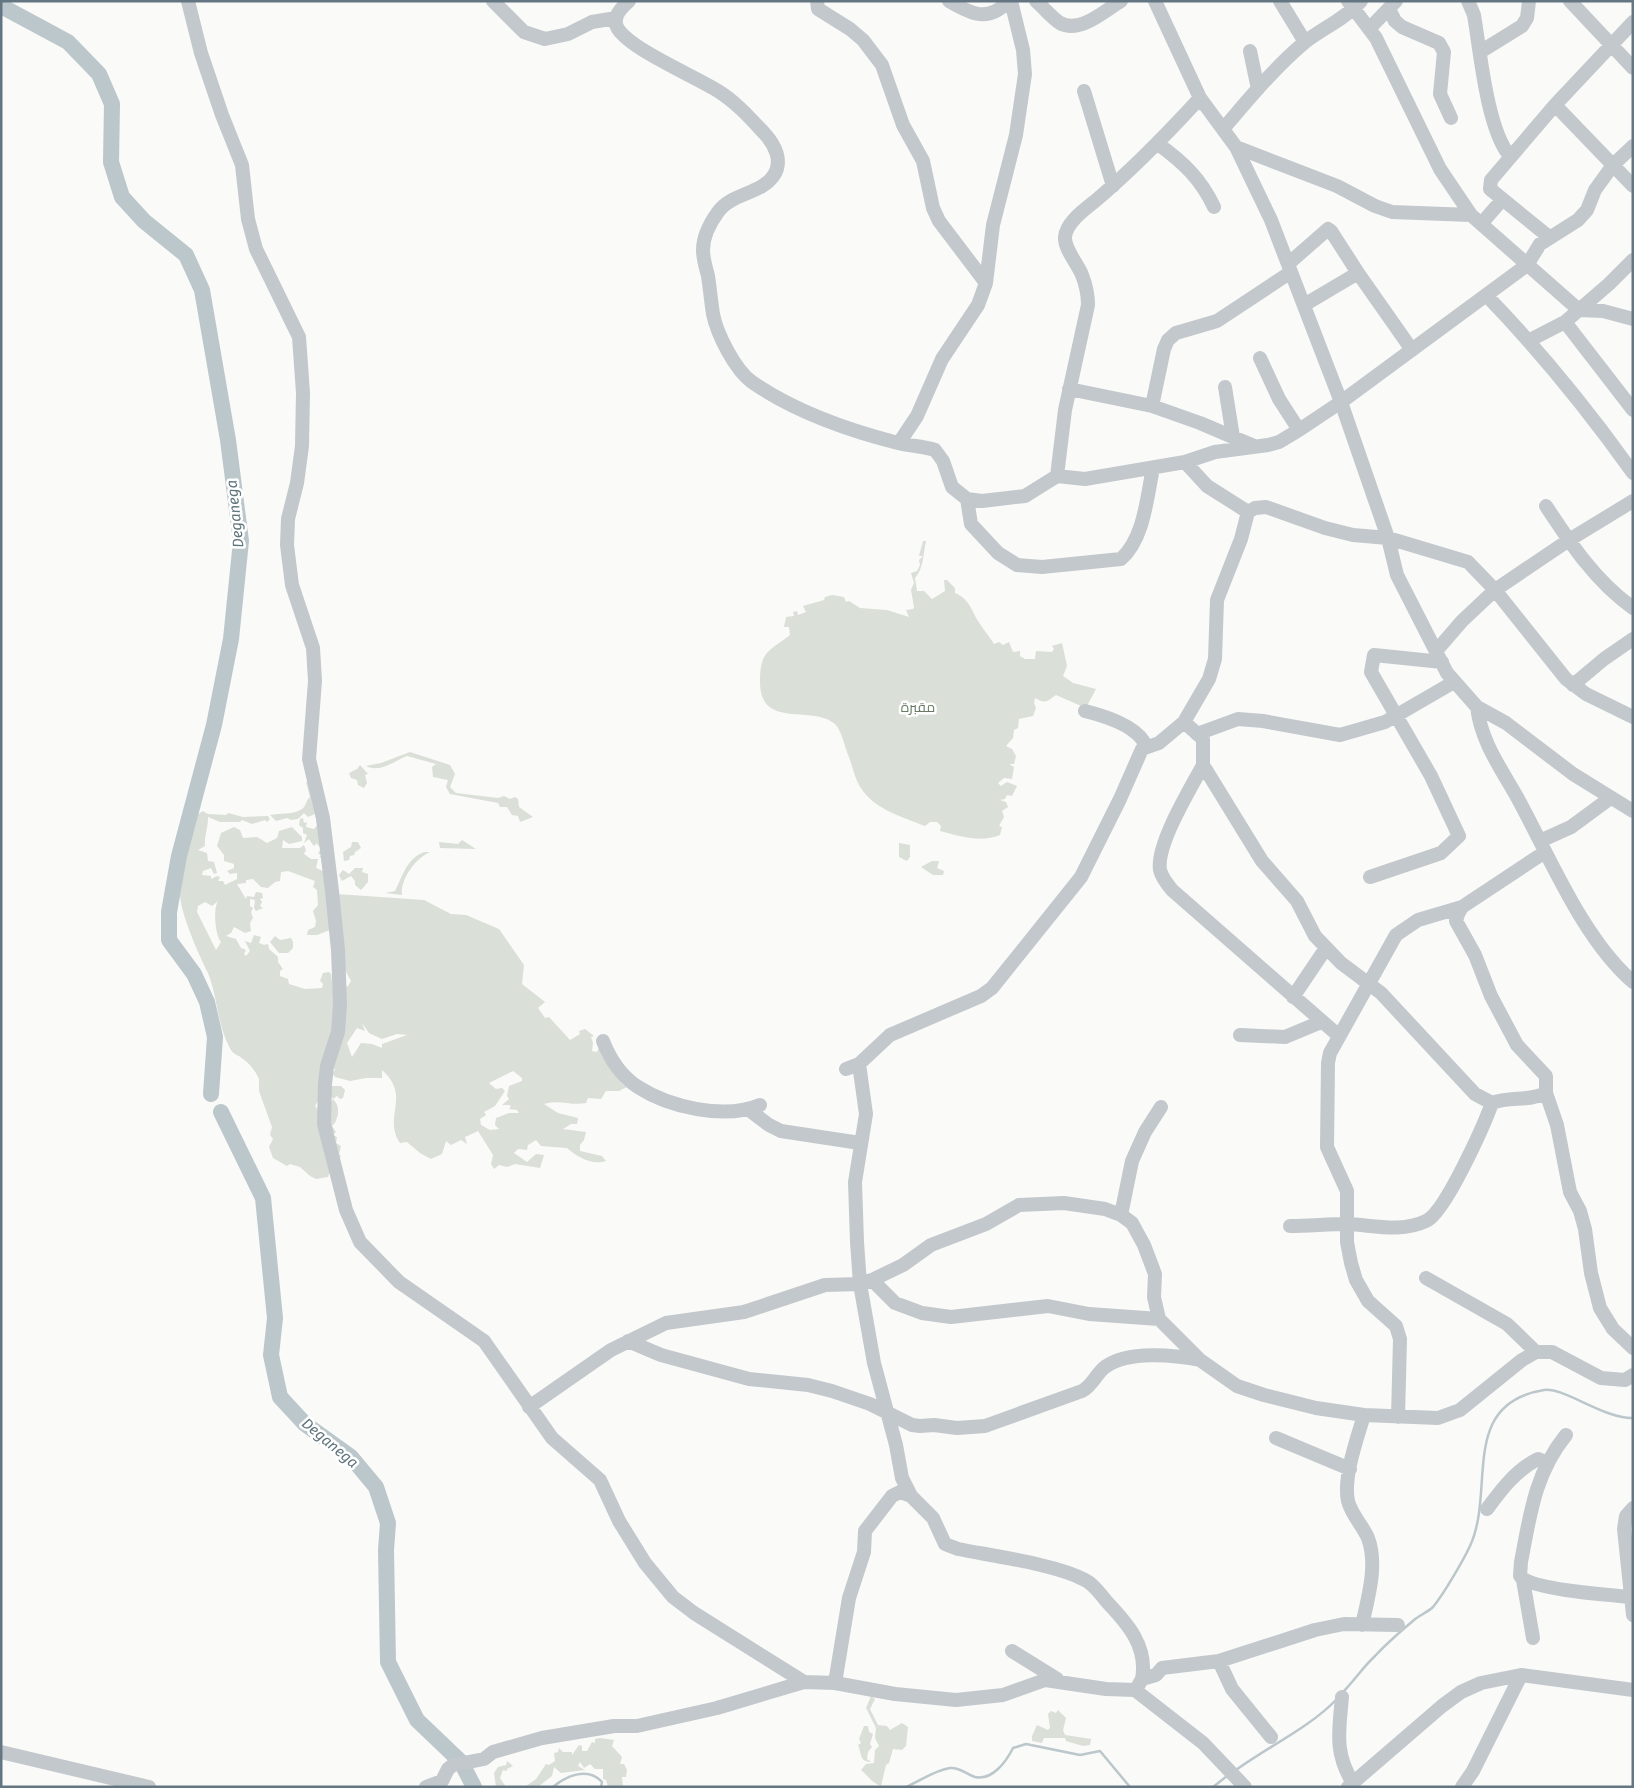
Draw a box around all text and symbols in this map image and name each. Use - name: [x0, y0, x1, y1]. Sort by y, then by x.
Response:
- water label: Deganega: [222, 479, 248, 549]
- park label: مقبرة: [901, 699, 935, 716]
- water label: Deganega: [298, 1414, 362, 1472]

